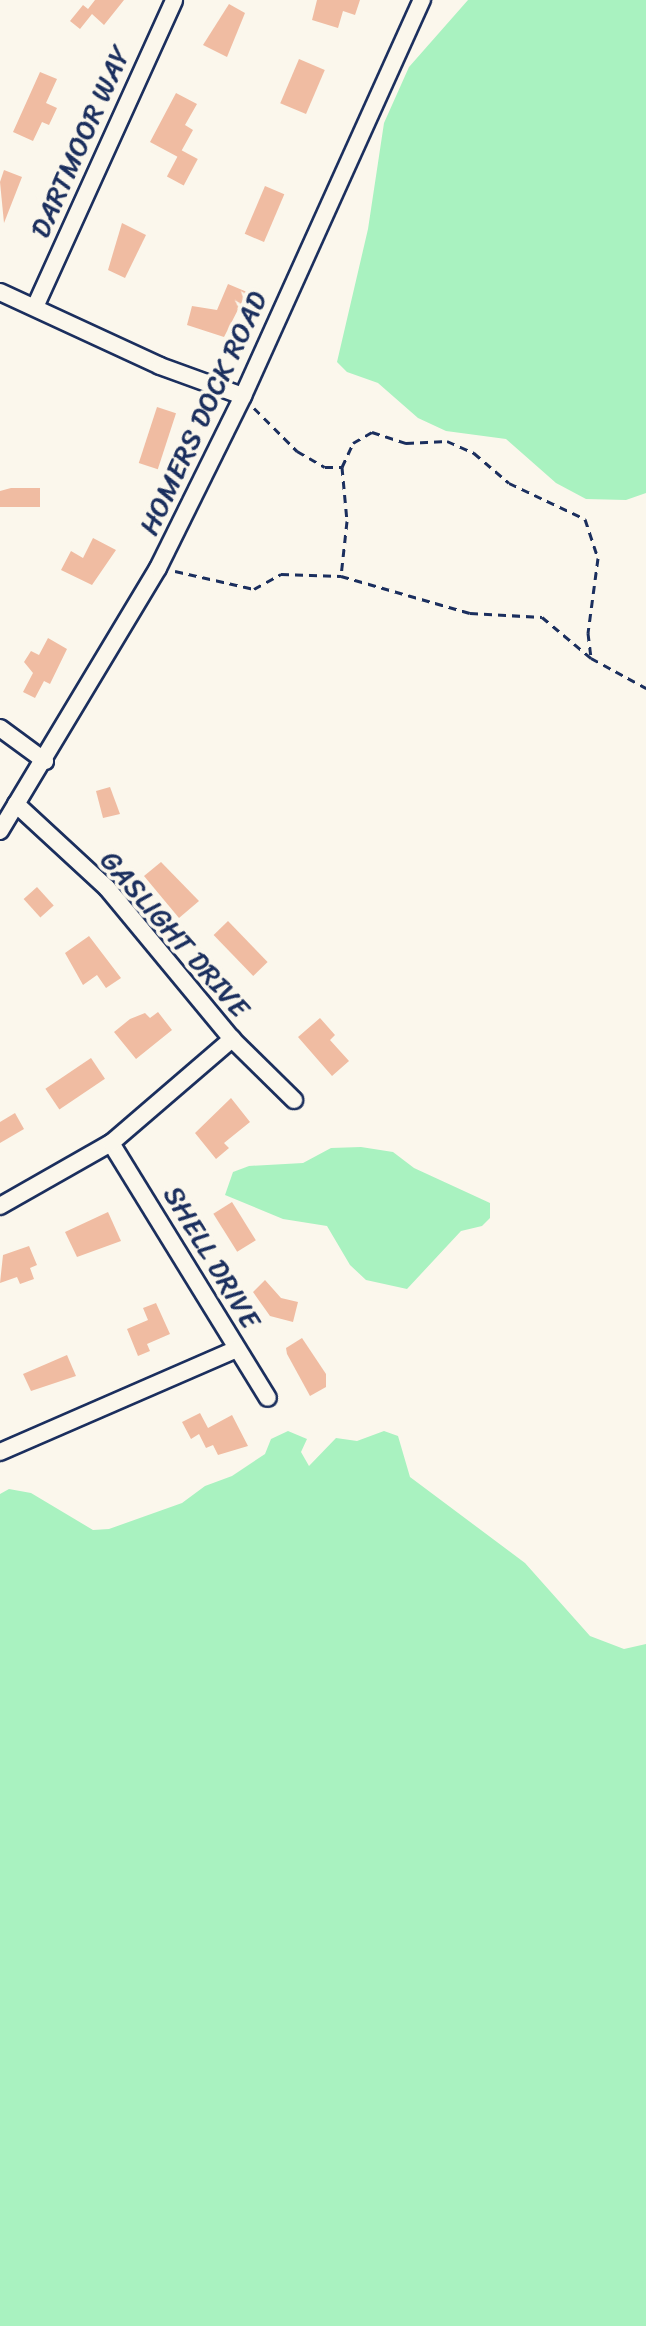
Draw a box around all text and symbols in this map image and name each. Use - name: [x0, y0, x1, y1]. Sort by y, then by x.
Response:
- street label: DARTMOOR WAY: [23, 43, 137, 241]
- street label: HOMERS DOCK ROAD: [132, 286, 274, 540]
- street label: GASLIGHT DRIVE: [93, 844, 257, 1024]
- street label: SHELL DRIVE: [156, 1178, 268, 1336]

